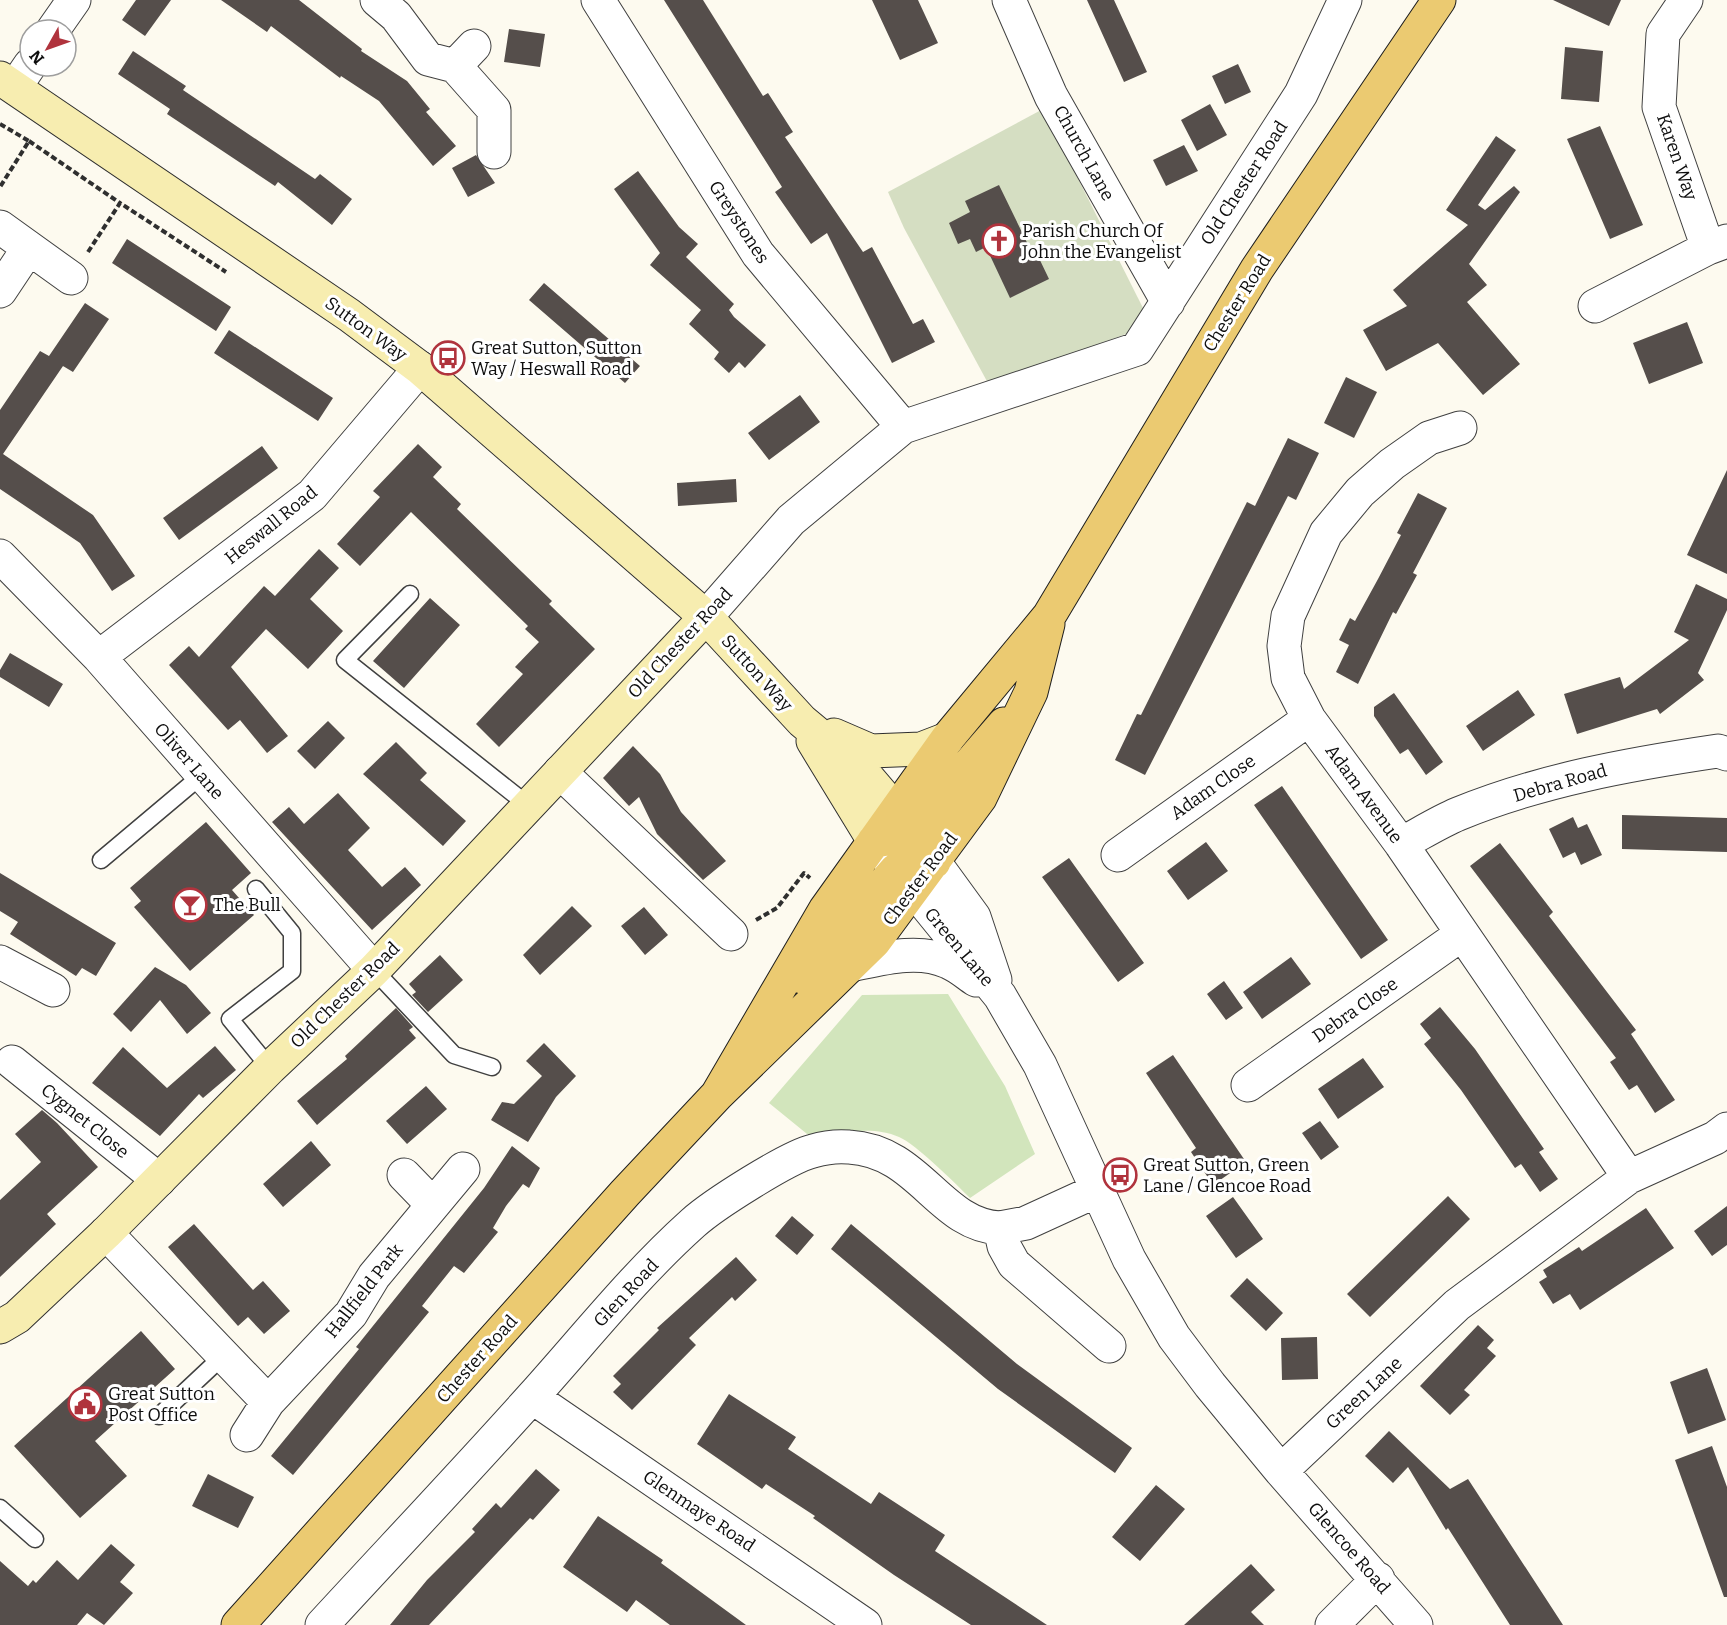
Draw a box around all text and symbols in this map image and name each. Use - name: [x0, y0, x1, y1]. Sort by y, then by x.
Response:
- north arrow: [18, 18, 78, 78]
- text: N: [26, 46, 48, 68]
- street label: Church Lane: [1049, 102, 1119, 204]
- street label: Karen Way: [1652, 111, 1702, 204]
- street label: Old Chester Road: [1196, 117, 1292, 249]
- street label: Greystones: [704, 176, 774, 268]
- place label: Parish Church Of John the Evangelist: [1021, 220, 1182, 263]
- church icon: Parish Church Of John the Evangelist: [981, 223, 1017, 259]
- street label: Chester Road: [1198, 250, 1276, 356]
- street label: Sutton Way: [321, 292, 411, 366]
- place label: Great Sutton, Sutton Way / Heswall Road: [471, 337, 642, 380]
- bus stop icon: Great Sutton, Sutton Way / Heswall Road: [430, 340, 466, 376]
- street label: Heswall Road: [220, 481, 322, 569]
- street label: Old Chester Road: [623, 583, 737, 703]
- street label: Sutton Way: [717, 630, 797, 716]
- street label: Oliver Lane: [150, 718, 228, 804]
- street label: Adam Avenue: [1321, 740, 1407, 848]
- street label: Adam Close: [1166, 750, 1260, 824]
- street label: Debra Road: [1511, 759, 1610, 807]
- street label: Chester Road: [878, 828, 962, 930]
- bar icon: The Bull: [172, 887, 208, 923]
- place label: The Bull: [213, 894, 281, 916]
- street label: Green Lane: [920, 903, 998, 991]
- street label: Old Chester Road: [286, 937, 404, 1053]
- street label: Debra Close: [1308, 973, 1402, 1047]
- street label: Cygnet Close: [37, 1079, 133, 1163]
- place label: Great Sutton, Green Lane / Glencoe Road: [1143, 1154, 1311, 1197]
- bus stop icon: Great Sutton, Green Lane / Glencoe Road: [1102, 1157, 1138, 1193]
- street label: Hallfield Park: [320, 1239, 408, 1342]
- street label: Glen Road: [589, 1254, 663, 1332]
- street label: Chester Road: [432, 1310, 522, 1408]
- street label: Green Lane: [1321, 1352, 1407, 1434]
- place label: Great Sutton Post Office: [108, 1383, 215, 1426]
- public building icon: Great Sutton Post Office: [67, 1386, 103, 1422]
- street label: Glenmaye Road: [639, 1465, 760, 1557]
- street label: Glencoe Road: [1303, 1498, 1395, 1599]

